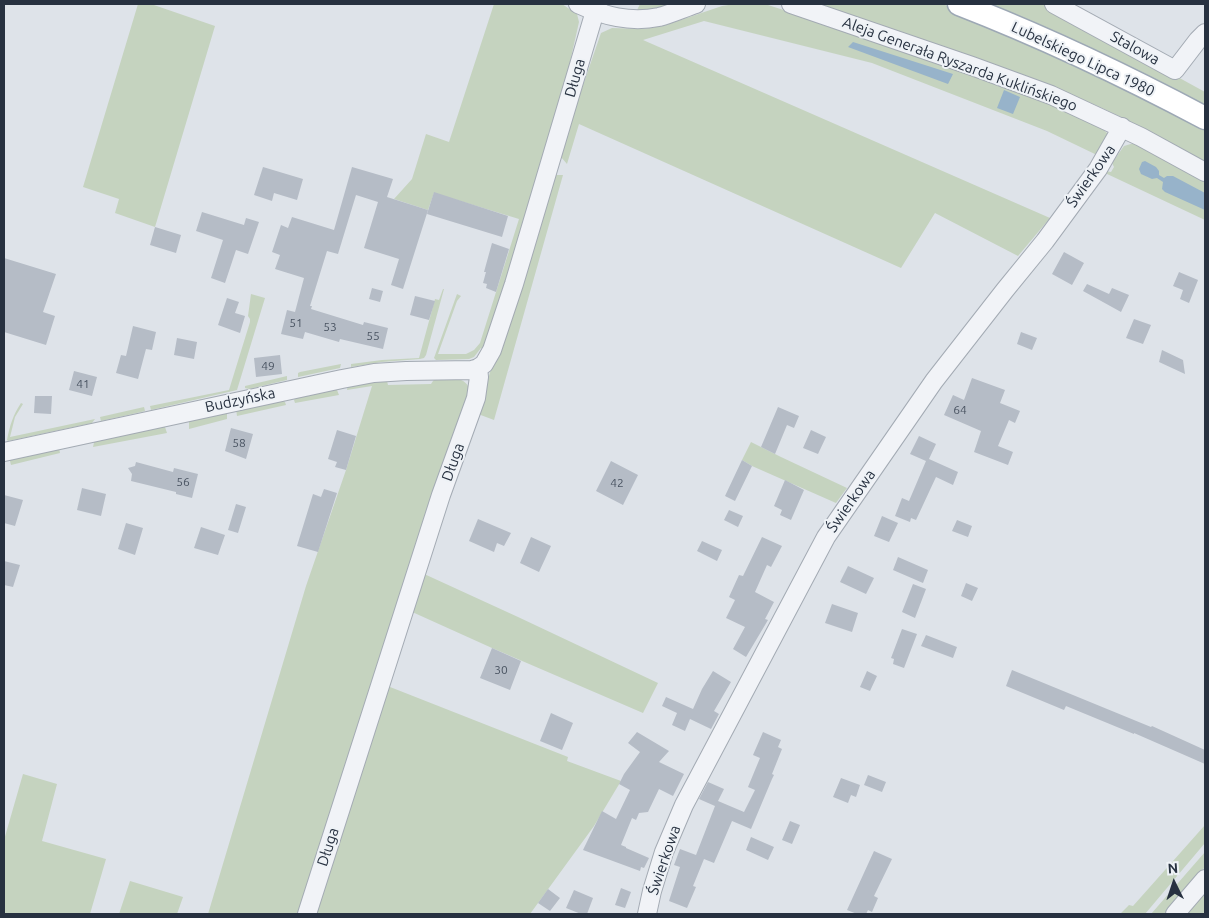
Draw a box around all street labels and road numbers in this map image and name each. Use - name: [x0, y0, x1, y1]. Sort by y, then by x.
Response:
- street label: Aleja Generała Ryszarda Kuklińskiego: [840, 13, 1080, 115]
- street label: Lubelskiego Lipca 1980: [1009, 18, 1157, 100]
- street label: Stalowa: [1107, 27, 1163, 69]
- street label: Długa: [561, 57, 589, 99]
- street label: Świerkowa: [1063, 141, 1119, 211]
- street label: Budzyńska: [203, 384, 277, 416]
- street label: Długa: [438, 440, 468, 484]
- street label: Świerkowa: [823, 466, 879, 536]
- street label: Świerkowa: [644, 823, 684, 897]
- street label: Długa: [313, 825, 343, 869]

